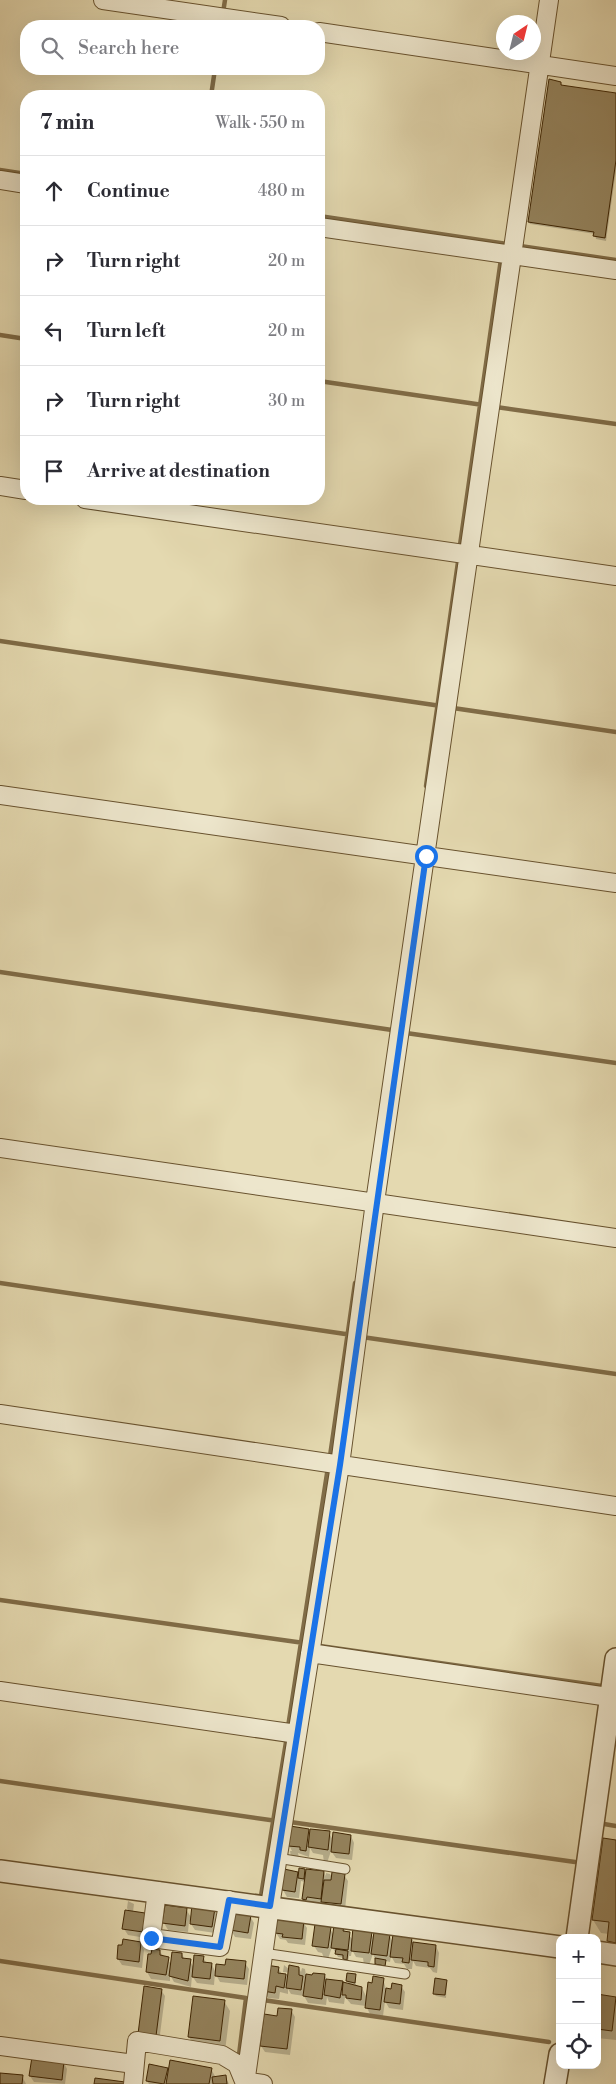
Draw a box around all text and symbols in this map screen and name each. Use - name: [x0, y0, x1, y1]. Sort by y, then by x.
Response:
- north arrow: [496, 15, 541, 60]
- search box: [20, 20, 325, 75]
- icon: search: [38, 34, 66, 62]
- text: Search here: [78, 36, 179, 60]
- text: 7 min: [40, 110, 94, 136]
- text: Walk · 550 m: [216, 113, 305, 133]
- icon: ahead: [40, 177, 68, 205]
- text: Continue: [87, 179, 170, 203]
- text: 480 m: [258, 181, 305, 201]
- icon: right: [40, 247, 68, 275]
- text: Turn right: [87, 249, 180, 273]
- text: 20 m: [268, 251, 305, 271]
- icon: left: [40, 317, 68, 345]
- text: Turn left: [87, 319, 166, 343]
- text: 20 m: [268, 321, 305, 341]
- icon: right: [40, 387, 68, 415]
- text: Turn right: [87, 389, 180, 413]
- text: 30 m: [268, 391, 305, 411]
- icon: arrive: [40, 457, 68, 485]
- text: Arrive at destination: [87, 459, 270, 483]
- route start: [415, 845, 438, 868]
- route end: [140, 1927, 163, 1950]
- map controls: [556, 1934, 601, 2069]
- button: +: [556, 1934, 601, 1979]
- button: −: [556, 1979, 601, 2024]
- button: locate: [556, 2024, 601, 2069]

